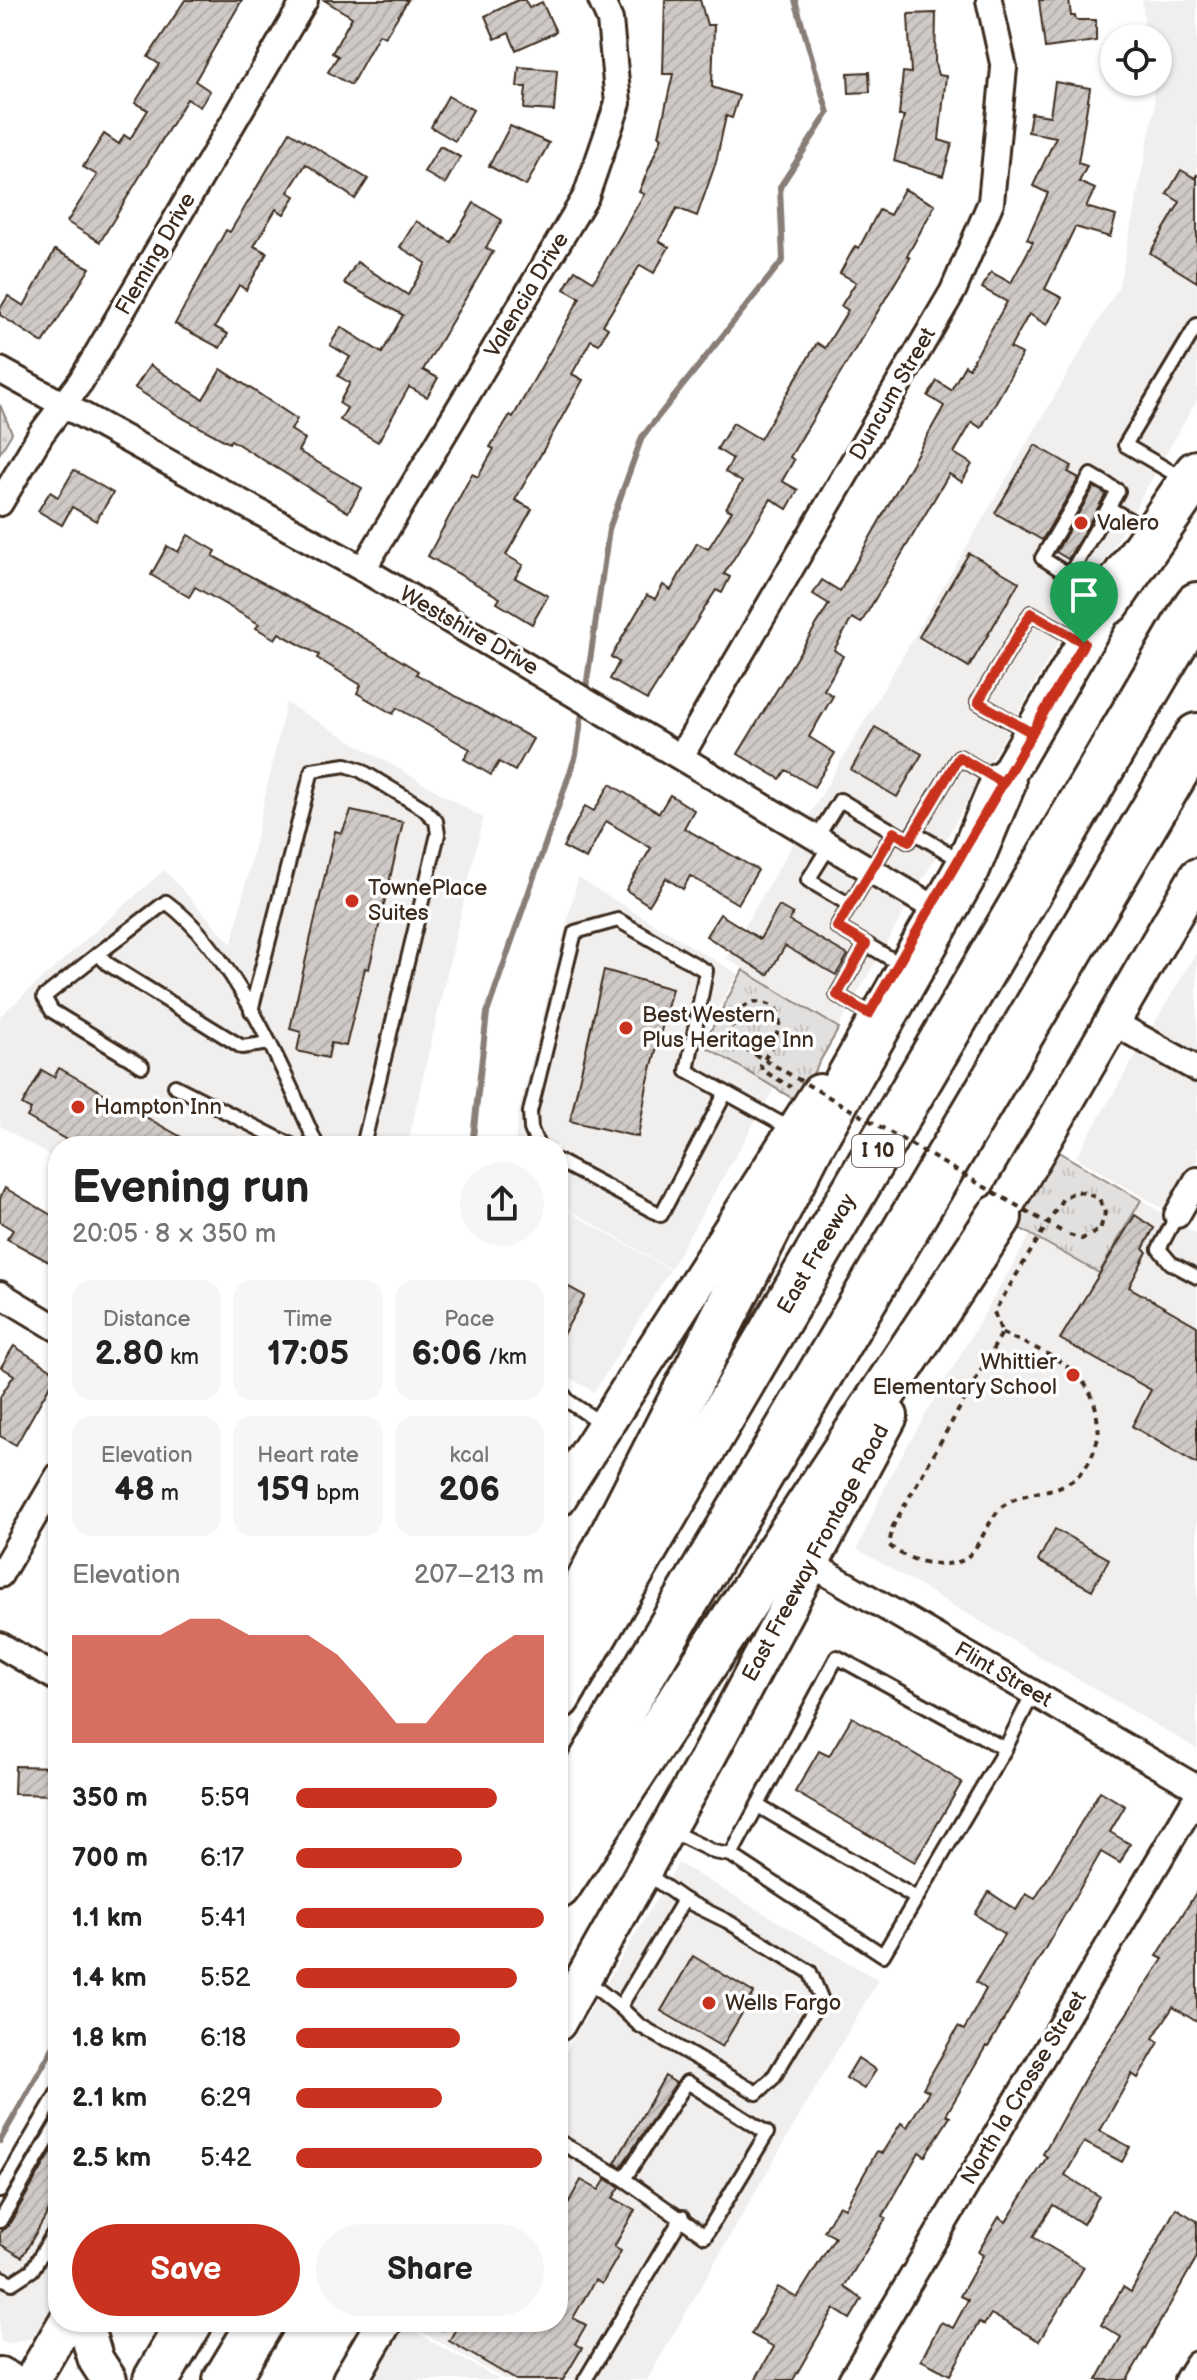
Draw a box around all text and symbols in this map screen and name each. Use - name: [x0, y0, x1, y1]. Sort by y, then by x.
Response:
- map controls: [1100, 24, 1172, 96]
- button: locate: [1100, 24, 1172, 96]
- street label: Fleming Drive: [110, 188, 202, 320]
- street label: Valencia Drive: [479, 227, 575, 363]
- street label: Duncum Street: [844, 323, 942, 465]
- place label: Valero: [1097, 510, 1159, 537]
- marker: Valero: [1072, 514, 1090, 532]
- pin: [1050, 561, 1118, 643]
- icon: arrive: [1062, 573, 1106, 617]
- street label: Westshire Drive: [395, 580, 543, 682]
- place label: TownePlace Suites: [368, 875, 487, 927]
- marker: TownePlace Suites: [343, 892, 361, 910]
- place label: Best Western Plus Heritage Inn: [642, 1002, 814, 1054]
- marker: Best Western Plus Heritage Inn: [617, 1019, 635, 1037]
- place label: Hampton Inn: [94, 1094, 222, 1121]
- marker: Hampton Inn: [69, 1098, 87, 1116]
- road number: I 10: [852, 1135, 904, 1167]
- text: Evening run: [72, 1162, 309, 1215]
- button: share: [460, 1162, 544, 1246]
- street label: East Freeway: [772, 1189, 862, 1319]
- text: 20:05 · 8 × 350 m: [72, 1219, 276, 1250]
- text: Distance: [103, 1306, 191, 1333]
- text: Time: [284, 1306, 332, 1333]
- text: Pace: [444, 1306, 494, 1333]
- text: 2.80: [94, 1333, 164, 1374]
- text: 17:05: [267, 1333, 349, 1374]
- text: 6:06: [412, 1333, 482, 1374]
- text: km: [164, 1344, 199, 1371]
- text: /km: [482, 1344, 527, 1371]
- place label: Whittier Elementary School: [872, 1349, 1058, 1401]
- marker: Whittier Elementary School: [1064, 1366, 1082, 1384]
- street label: East Freeway Frontage Road: [737, 1420, 895, 1686]
- text: Elevation: [101, 1442, 193, 1469]
- text: Heart rate: [257, 1442, 359, 1469]
- text: kcal: [450, 1442, 489, 1469]
- text: 48: [114, 1469, 155, 1510]
- text: 159: [256, 1469, 310, 1510]
- text: 206: [439, 1469, 500, 1510]
- text: m: [155, 1480, 179, 1507]
- text: bpm: [310, 1480, 360, 1507]
- text: Elevation: [72, 1560, 180, 1591]
- text: 207–213 m: [414, 1560, 544, 1591]
- street label: Flint Street: [949, 1636, 1057, 1714]
- text: 350 m: [72, 1783, 148, 1814]
- text: 5:59: [200, 1783, 250, 1814]
- text: 700 m: [72, 1843, 148, 1874]
- text: 6:17: [200, 1843, 244, 1874]
- text: 1.1 km: [72, 1903, 142, 1934]
- text: 5:41: [200, 1903, 246, 1934]
- text: 1.4 km: [72, 1963, 147, 1994]
- text: 5:52: [200, 1963, 250, 1994]
- street label: North la Crosse Street: [955, 1986, 1093, 2190]
- place label: Wells Fargo: [725, 1990, 841, 2017]
- marker: Wells Fargo: [700, 1994, 718, 2012]
- text: 1.8 km: [72, 2023, 147, 2054]
- text: 6:18: [200, 2023, 246, 2054]
- text: 2.1 km: [72, 2083, 147, 2114]
- text: 6:29: [200, 2083, 252, 2114]
- text: 2.5 km: [72, 2143, 151, 2174]
- text: 5:42: [200, 2143, 251, 2174]
- button: Save: [72, 2224, 300, 2316]
- button: Share: [316, 2224, 544, 2316]

